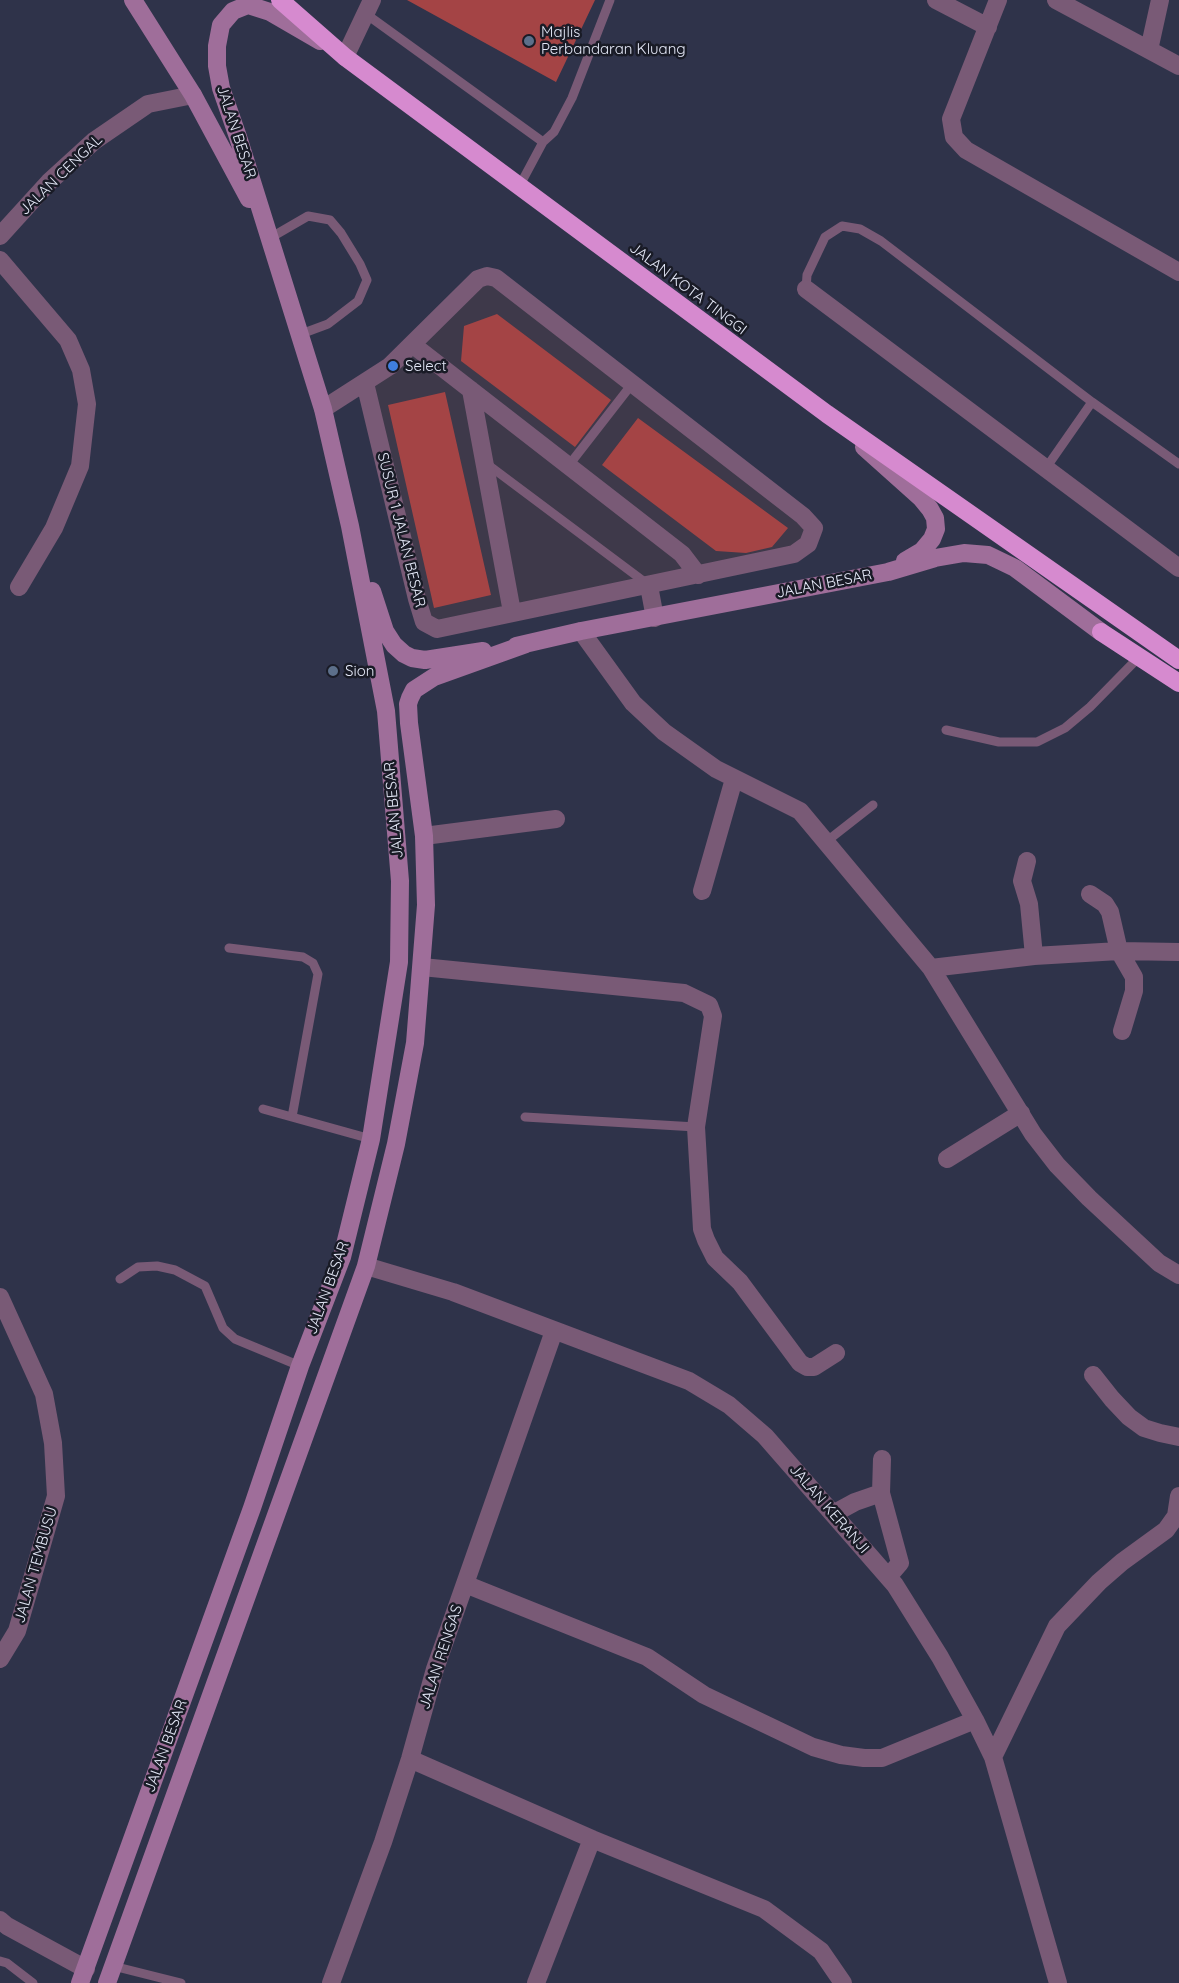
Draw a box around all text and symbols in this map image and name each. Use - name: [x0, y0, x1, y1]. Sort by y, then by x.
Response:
- place label: Majlis Perbandaran Kluang: [541, 23, 686, 58]
- marker: Majlis Perbandaran Kluang: [522, 34, 536, 48]
- street label: JALAN BESAR: [212, 83, 260, 181]
- street label: JALAN CENGAL: [16, 131, 106, 219]
- street label: JALAN KOTA TINGGI: [626, 239, 750, 339]
- place label: Select: [405, 357, 447, 375]
- marker: Select: [386, 359, 400, 373]
- street label: SUSUR 1 JALAN BESAR: [373, 451, 429, 609]
- street label: JALAN BESAR: [775, 566, 873, 602]
- place label: Sion: [345, 662, 374, 680]
- marker: Sion: [326, 664, 340, 678]
- street label: JALAN BESAR: [381, 761, 407, 859]
- street label: JALAN BESAR: [303, 1239, 353, 1337]
- street label: JALAN KERANJI: [785, 1461, 873, 1557]
- street label: JALAN TEMBUSU: [11, 1505, 61, 1625]
- street label: JALAN RENGAS: [416, 1602, 466, 1712]
- street label: JALAN BESAR: [141, 1697, 191, 1795]

